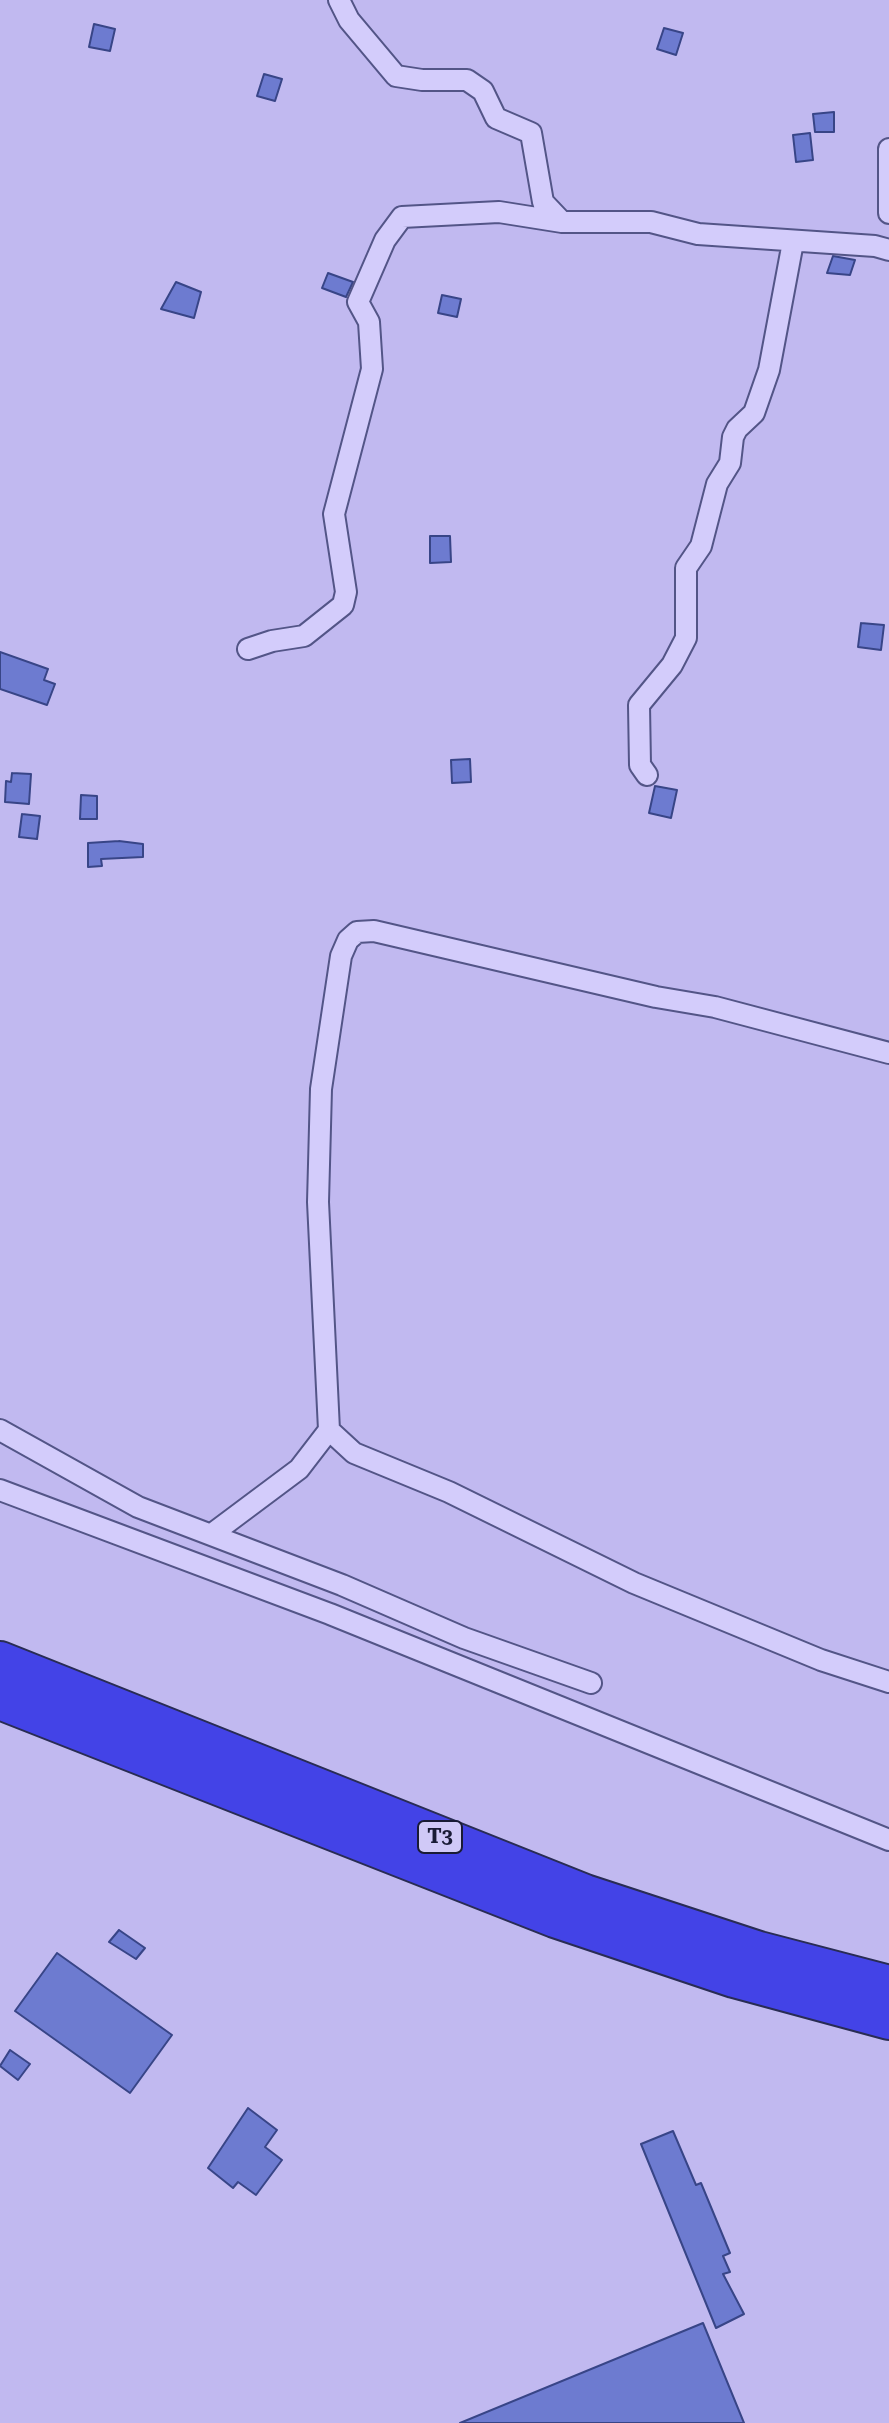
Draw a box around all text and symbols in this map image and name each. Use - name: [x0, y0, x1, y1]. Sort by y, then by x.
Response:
- road number: T3: [418, 1821, 462, 1853]

